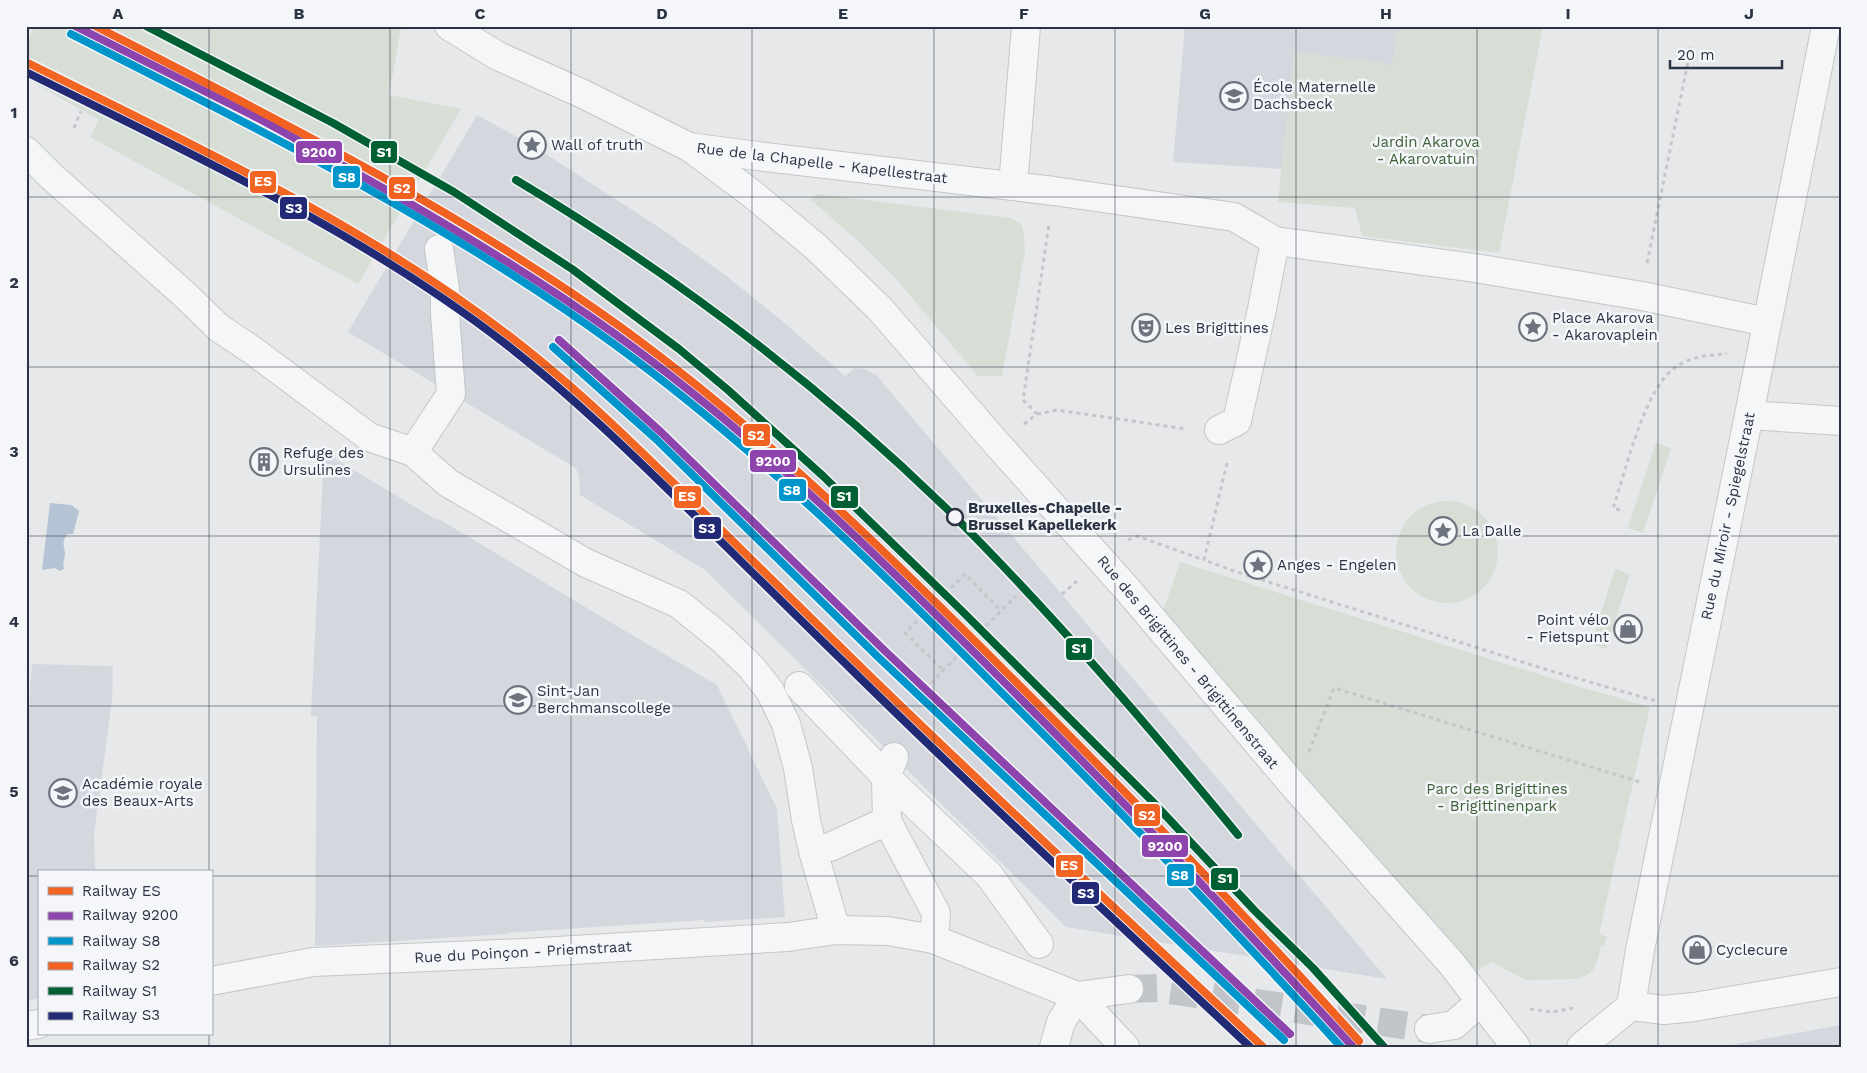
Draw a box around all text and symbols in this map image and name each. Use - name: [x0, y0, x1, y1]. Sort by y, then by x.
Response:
- text: A: [113, 4, 124, 23]
- text: B: [294, 4, 305, 23]
- text: C: [475, 4, 486, 23]
- text: D: [656, 4, 668, 23]
- text: E: [838, 4, 848, 23]
- text: F: [1019, 4, 1029, 23]
- text: G: [1199, 4, 1211, 23]
- text: H: [1380, 4, 1392, 23]
- text: I: [1565, 4, 1571, 23]
- text: J: [1744, 4, 1754, 23]
- scale bar: [1670, 38, 1782, 70]
- text: 20 m: [1677, 46, 1715, 64]
- place label: École Maternelle Dachsbeck: [1253, 78, 1376, 113]
- school or university icon: École Maternelle Dachsbeck: [1219, 81, 1249, 111]
- text: 1: [11, 103, 17, 122]
- place icon: Wall of truth: [517, 130, 547, 160]
- park label: Jardin Akarova - Akarovatuin: [1372, 133, 1480, 168]
- place label: Wall of truth: [551, 136, 643, 154]
- street label: Rue de la Chapelle - Kapellestraat: [695, 139, 949, 187]
- line badge: 9200: [295, 140, 343, 164]
- line badge: S1: [370, 140, 398, 164]
- text: 9200: [302, 144, 337, 160]
- text: S1: [376, 144, 392, 160]
- line badge: S8: [332, 165, 361, 189]
- text: S8: [338, 169, 356, 185]
- line badge: ES: [249, 170, 277, 194]
- text: ES: [254, 173, 272, 189]
- line badge: S2: [388, 176, 416, 200]
- text: S2: [393, 180, 411, 196]
- line badge: S3: [279, 196, 308, 220]
- text: S3: [285, 200, 303, 216]
- text: 2: [9, 273, 19, 292]
- place label: Place Akarova - Akarovaplein: [1552, 309, 1658, 344]
- place icon: Place Akarova - Akarovaplein: [1518, 312, 1548, 342]
- theatre icon: Les Brigittines: [1131, 313, 1161, 343]
- place label: Les Brigittines: [1165, 319, 1269, 337]
- street label: Rue du Miroir - Spiegelstraat: [1697, 410, 1759, 621]
- line badge: S2: [742, 423, 771, 447]
- text: S2: [747, 427, 765, 443]
- text: 3: [9, 442, 19, 461]
- place label: Refuge des Ursulines: [283, 444, 364, 479]
- building icon: Refuge des Ursulines: [249, 447, 279, 477]
- line badge: 9200: [749, 449, 797, 473]
- text: 9200: [756, 453, 791, 469]
- line badge: S8: [778, 478, 807, 502]
- text: S8: [783, 482, 801, 498]
- line badge: ES: [673, 485, 702, 509]
- line badge: S1: [830, 485, 859, 509]
- text: ES: [678, 488, 696, 504]
- text: S1: [836, 488, 852, 504]
- place label: Bruxelles-Chapelle - Brussel Kapellekerk: [968, 499, 1123, 534]
- marker: Bruxelles-Chapelle - Brussel Kapellekerk: [946, 508, 964, 526]
- line badge: S3: [693, 516, 722, 540]
- place icon: La Dalle: [1428, 516, 1458, 546]
- text: S3: [698, 520, 716, 536]
- place label: La Dalle: [1462, 522, 1521, 540]
- place icon: Anges - Engelen: [1243, 550, 1273, 580]
- street label: Rue des Brigittines - Brigittinenstraat: [1093, 552, 1283, 773]
- place label: Anges - Engelen: [1277, 556, 1397, 574]
- place label: Point vélo - Fietspunt: [1526, 611, 1610, 646]
- text: 4: [9, 612, 19, 631]
- shop icon: Point vélo - Fietspunt: [1613, 614, 1643, 644]
- line badge: S1: [1065, 637, 1093, 661]
- text: S1: [1071, 640, 1087, 656]
- place label: Sint-Jan Berchmanscollege: [537, 682, 671, 717]
- school or university icon: Sint-Jan Berchmanscollege: [503, 685, 533, 715]
- place label: Académie royale des Beaux-Arts: [82, 775, 203, 810]
- school or university icon: Académie royale des Beaux-Arts: [48, 778, 78, 808]
- park label: Parc des Brigittines - Brigittinenpark: [1426, 780, 1568, 815]
- text: 5: [9, 782, 19, 801]
- line badge: S2: [1133, 803, 1161, 827]
- text: S2: [1138, 807, 1156, 823]
- line badge: 9200: [1141, 834, 1189, 858]
- text: 9200: [1148, 838, 1183, 854]
- line badge: ES: [1055, 854, 1084, 878]
- text: ES: [1060, 857, 1078, 873]
- line badge: S8: [1166, 863, 1195, 887]
- text: S8: [1171, 867, 1189, 883]
- line badge: S1: [1210, 867, 1239, 891]
- legend: [38, 870, 212, 1036]
- text: S1: [1217, 870, 1233, 886]
- line badge: S3: [1071, 881, 1100, 905]
- text: Railway ES: [82, 882, 161, 900]
- text: S3: [1077, 885, 1095, 901]
- text: Railway 9200: [82, 906, 178, 924]
- text: Railway S8: [82, 932, 161, 950]
- shop icon: Cyclecure: [1682, 935, 1712, 965]
- street label: Rue du Poinçon - Priemstraat: [414, 937, 633, 967]
- place label: Cyclecure: [1716, 941, 1788, 959]
- text: 6: [9, 951, 19, 970]
- text: Railway S2: [82, 956, 160, 974]
- text: Railway S1: [82, 982, 157, 1000]
- text: Railway S3: [82, 1006, 160, 1024]

